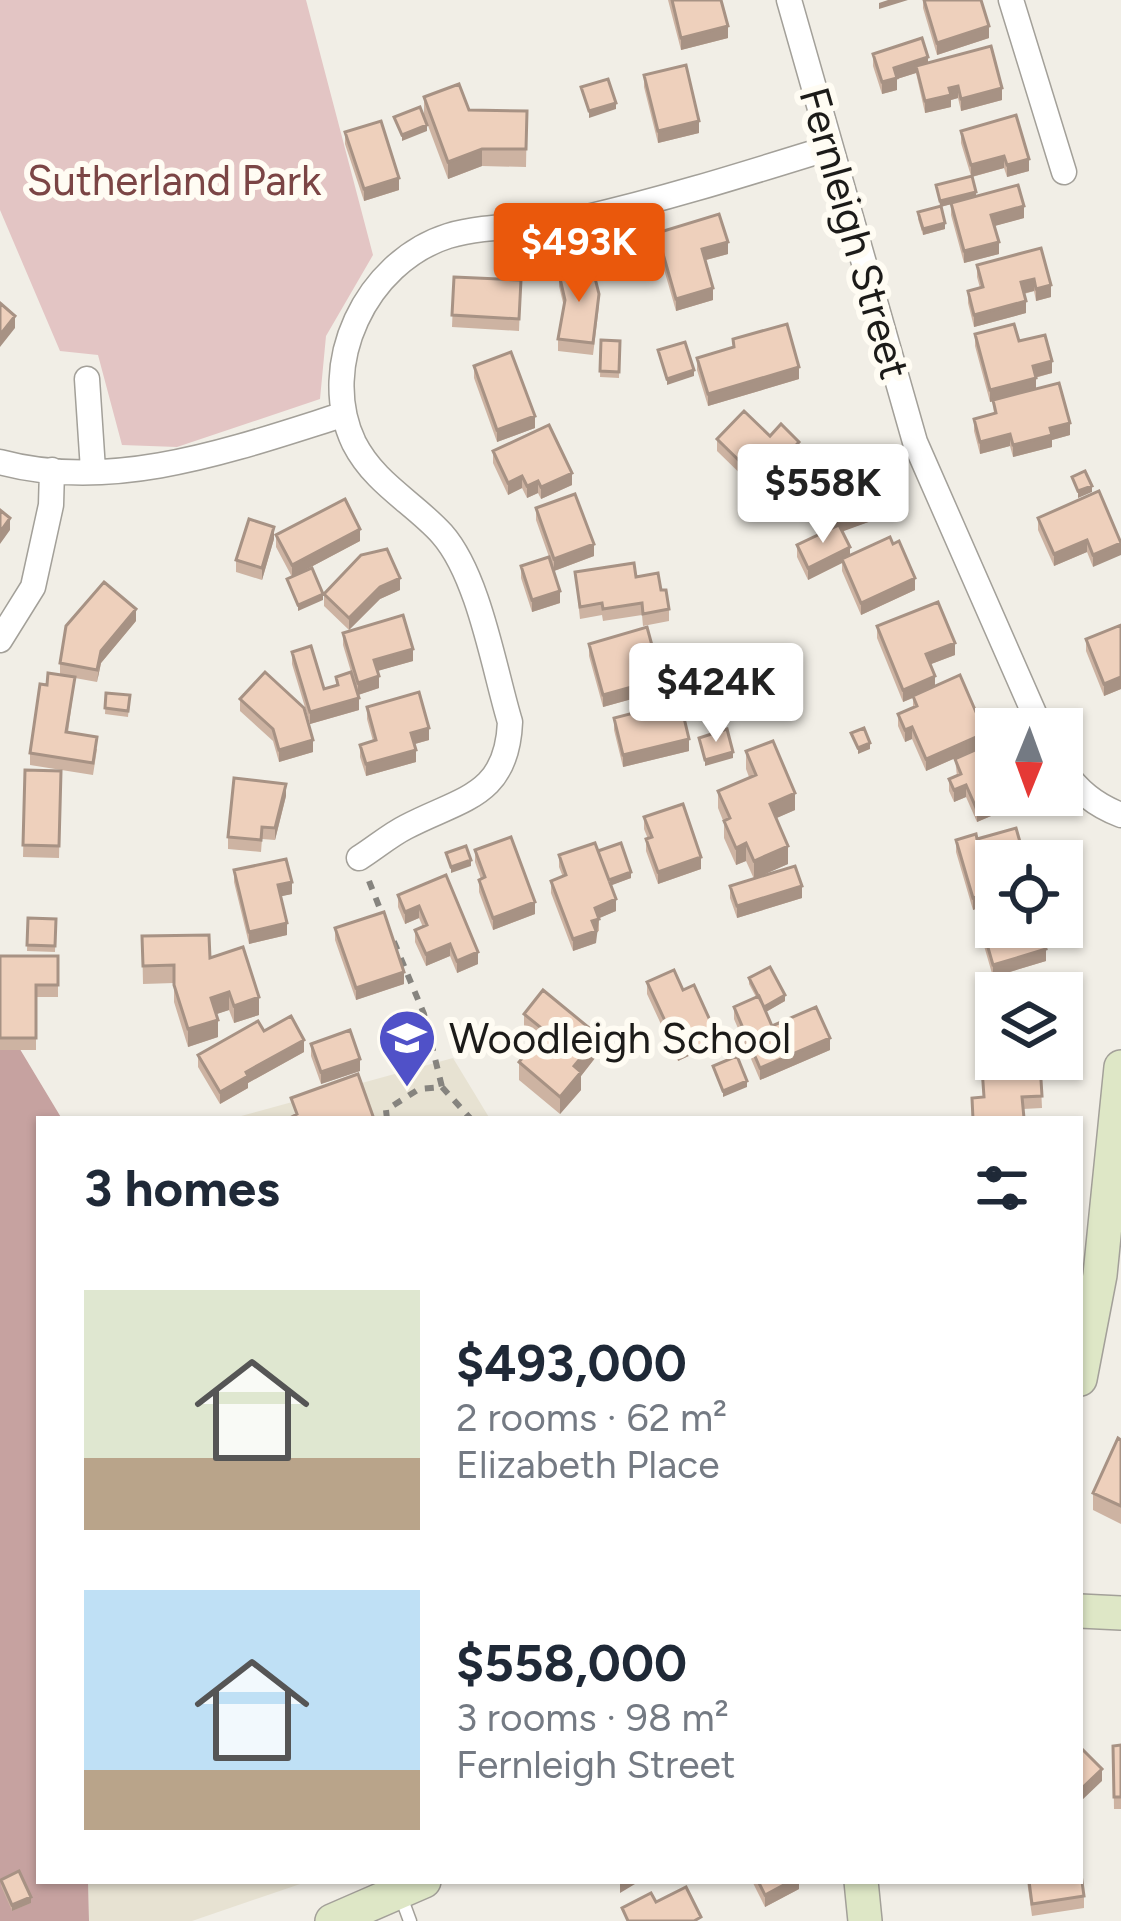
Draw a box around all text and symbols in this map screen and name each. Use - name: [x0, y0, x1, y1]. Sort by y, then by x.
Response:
- street label: Fernleigh Street: [789, 81, 921, 385]
- park label: Sutherland Park: [27, 155, 322, 206]
- pin: $493K: [495, 203, 663, 305]
- text: $493K: [521, 218, 637, 265]
- pin: $558K: [739, 444, 907, 546]
- text: $558K: [765, 459, 881, 506]
- pin: $424K: [632, 643, 800, 745]
- text: $424K: [656, 658, 776, 705]
- north arrow: [975, 708, 1083, 816]
- map controls: [975, 708, 1083, 1080]
- button: locate: [975, 840, 1083, 948]
- button: layers: [975, 972, 1083, 1080]
- school or university icon: Woodleigh School: [376, 1007, 438, 1089]
- place label: Woodleigh School: [449, 1013, 791, 1064]
- icon: filters: [969, 1155, 1035, 1221]
- text: 3 homes: [84, 1158, 280, 1219]
- text: $493,000: [456, 1333, 687, 1394]
- icon: home: [180, 1338, 324, 1482]
- text: 2 rooms · 62 m²: [456, 1394, 727, 1441]
- text: Elizabeth Place: [456, 1441, 719, 1488]
- text: $558,000: [456, 1633, 687, 1694]
- icon: home: [180, 1638, 324, 1782]
- text: 3 rooms · 98 m²: [456, 1694, 729, 1741]
- text: Fernleigh Street: [456, 1741, 736, 1788]

